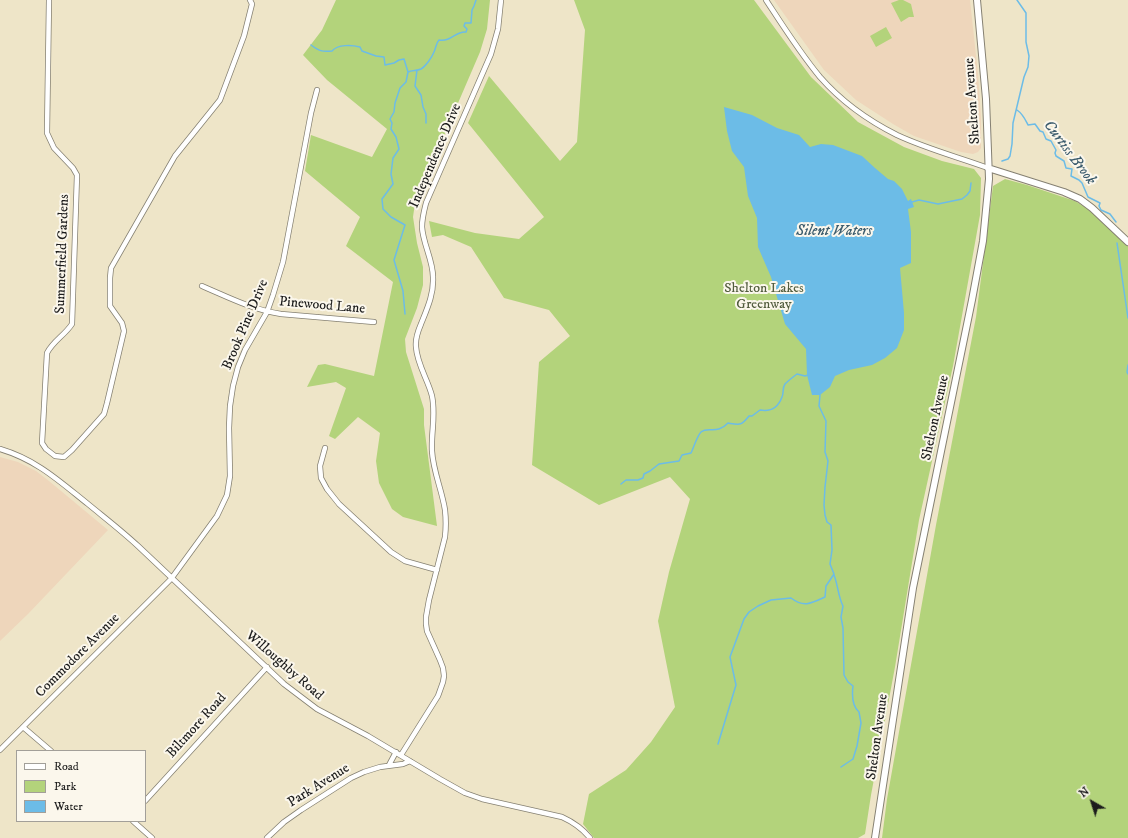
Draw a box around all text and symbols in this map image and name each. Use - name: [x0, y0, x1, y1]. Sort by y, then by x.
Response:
- street label: Shelton Avenue: [962, 57, 984, 145]
- street label: Independence Drive: [406, 101, 466, 211]
- water label: Curtiss Brook: [1039, 117, 1099, 189]
- street label: Summerfield Gardens: [53, 194, 73, 314]
- water label: Silent Waters: [796, 223, 872, 241]
- street label: Brook Pine Drive: [219, 277, 273, 373]
- park label: Shelton Lakes Greenway: [724, 281, 804, 314]
- street label: Pinewood Lane: [278, 294, 366, 318]
- street label: Shelton Avenue: [919, 374, 953, 462]
- street label: Commodore Avenue: [32, 610, 124, 702]
- street label: Willoughby Road: [242, 628, 326, 704]
- street label: Biltmore Road: [164, 690, 230, 762]
- street label: Shelton Avenue: [864, 693, 892, 781]
- legend: [16, 750, 146, 822]
- text: Road: [54, 759, 79, 774]
- street label: Park Avenue: [285, 760, 353, 812]
- text: Park: [54, 779, 76, 794]
- north arrow: [1072, 782, 1112, 822]
- text: N: [1077, 784, 1092, 801]
- text: Water: [54, 799, 83, 814]

